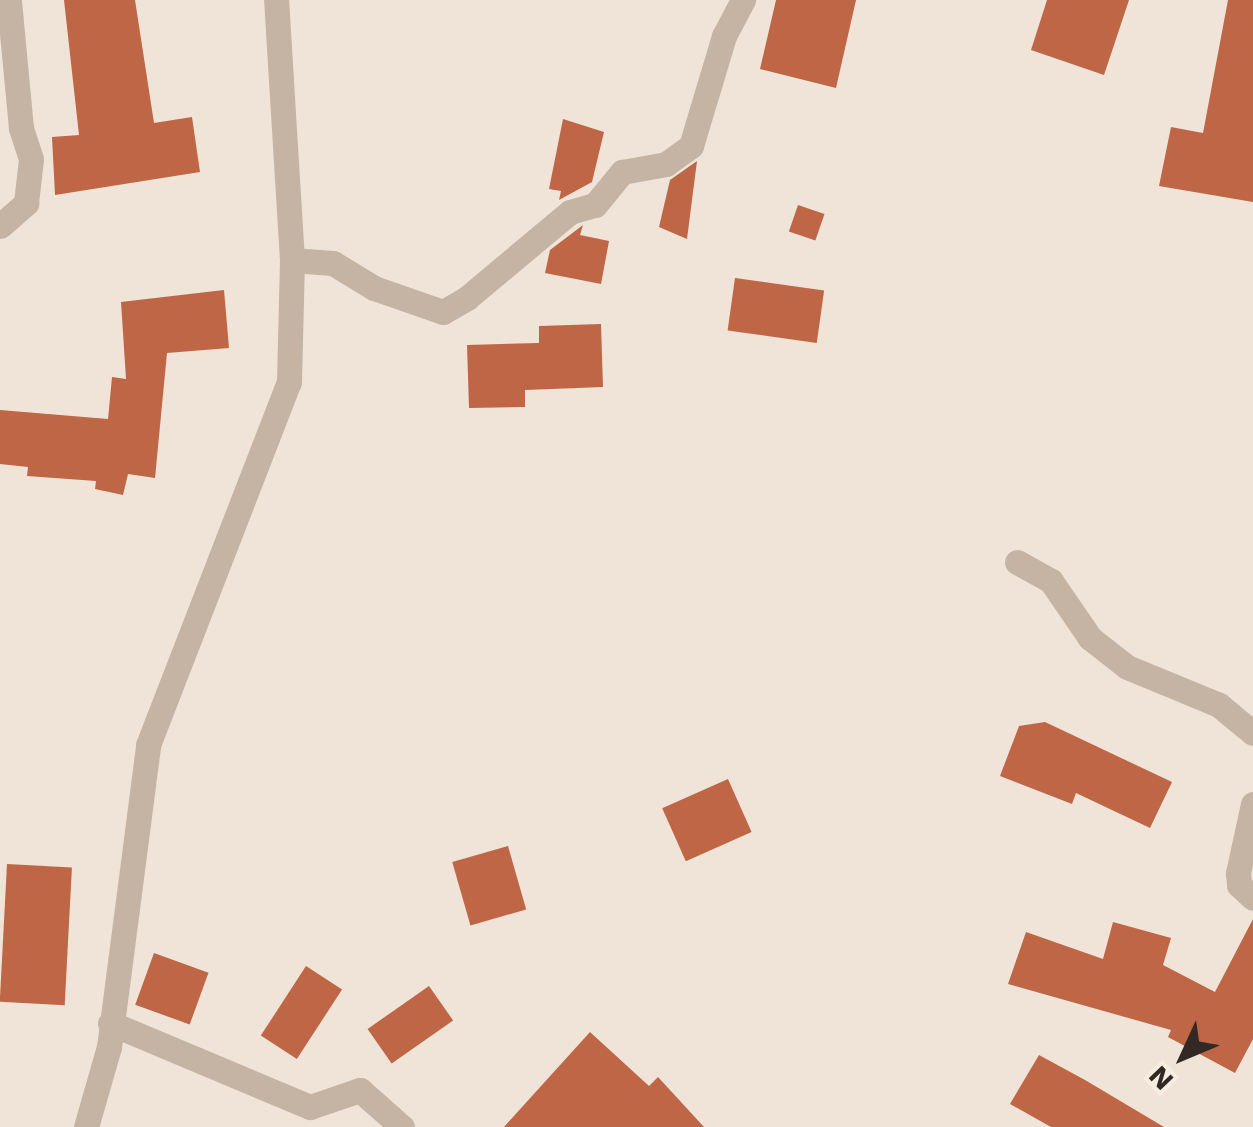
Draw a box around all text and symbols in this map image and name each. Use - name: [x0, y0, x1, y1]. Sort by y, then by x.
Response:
- north arrow: [1133, 1007, 1233, 1107]
- text: N: [1142, 1059, 1180, 1097]

